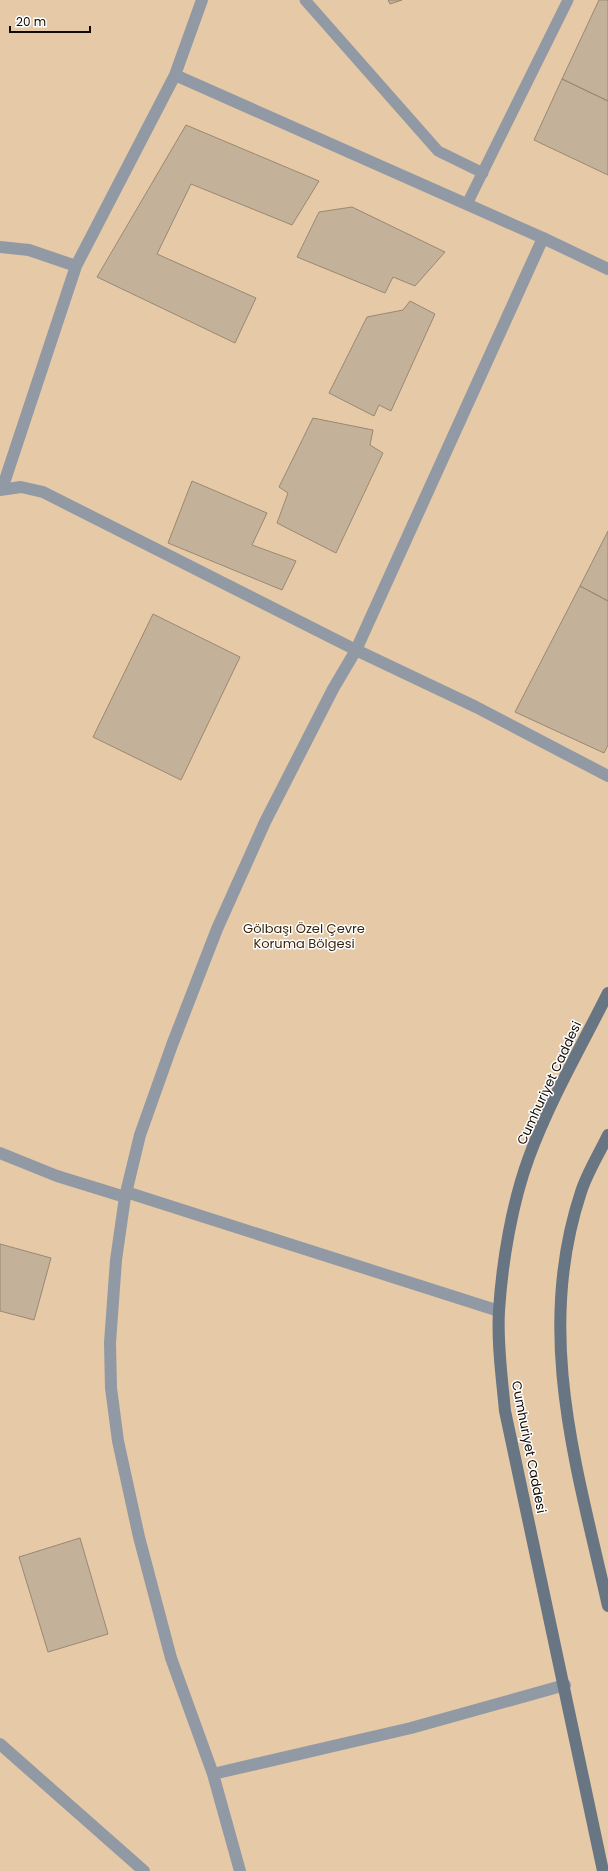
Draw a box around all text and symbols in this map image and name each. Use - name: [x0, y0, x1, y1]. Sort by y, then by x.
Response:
- scale bar: [10, 8, 90, 34]
- text: 20 m: [16, 13, 46, 30]
- park label: Gölbaşı Özel Çevre Koruma Bölgesi: [243, 919, 365, 953]
- street label: Cumhuriyet Caddesi: [512, 1018, 586, 1148]
- street label: Cumhuriyet Caddesi: [507, 1379, 551, 1515]

